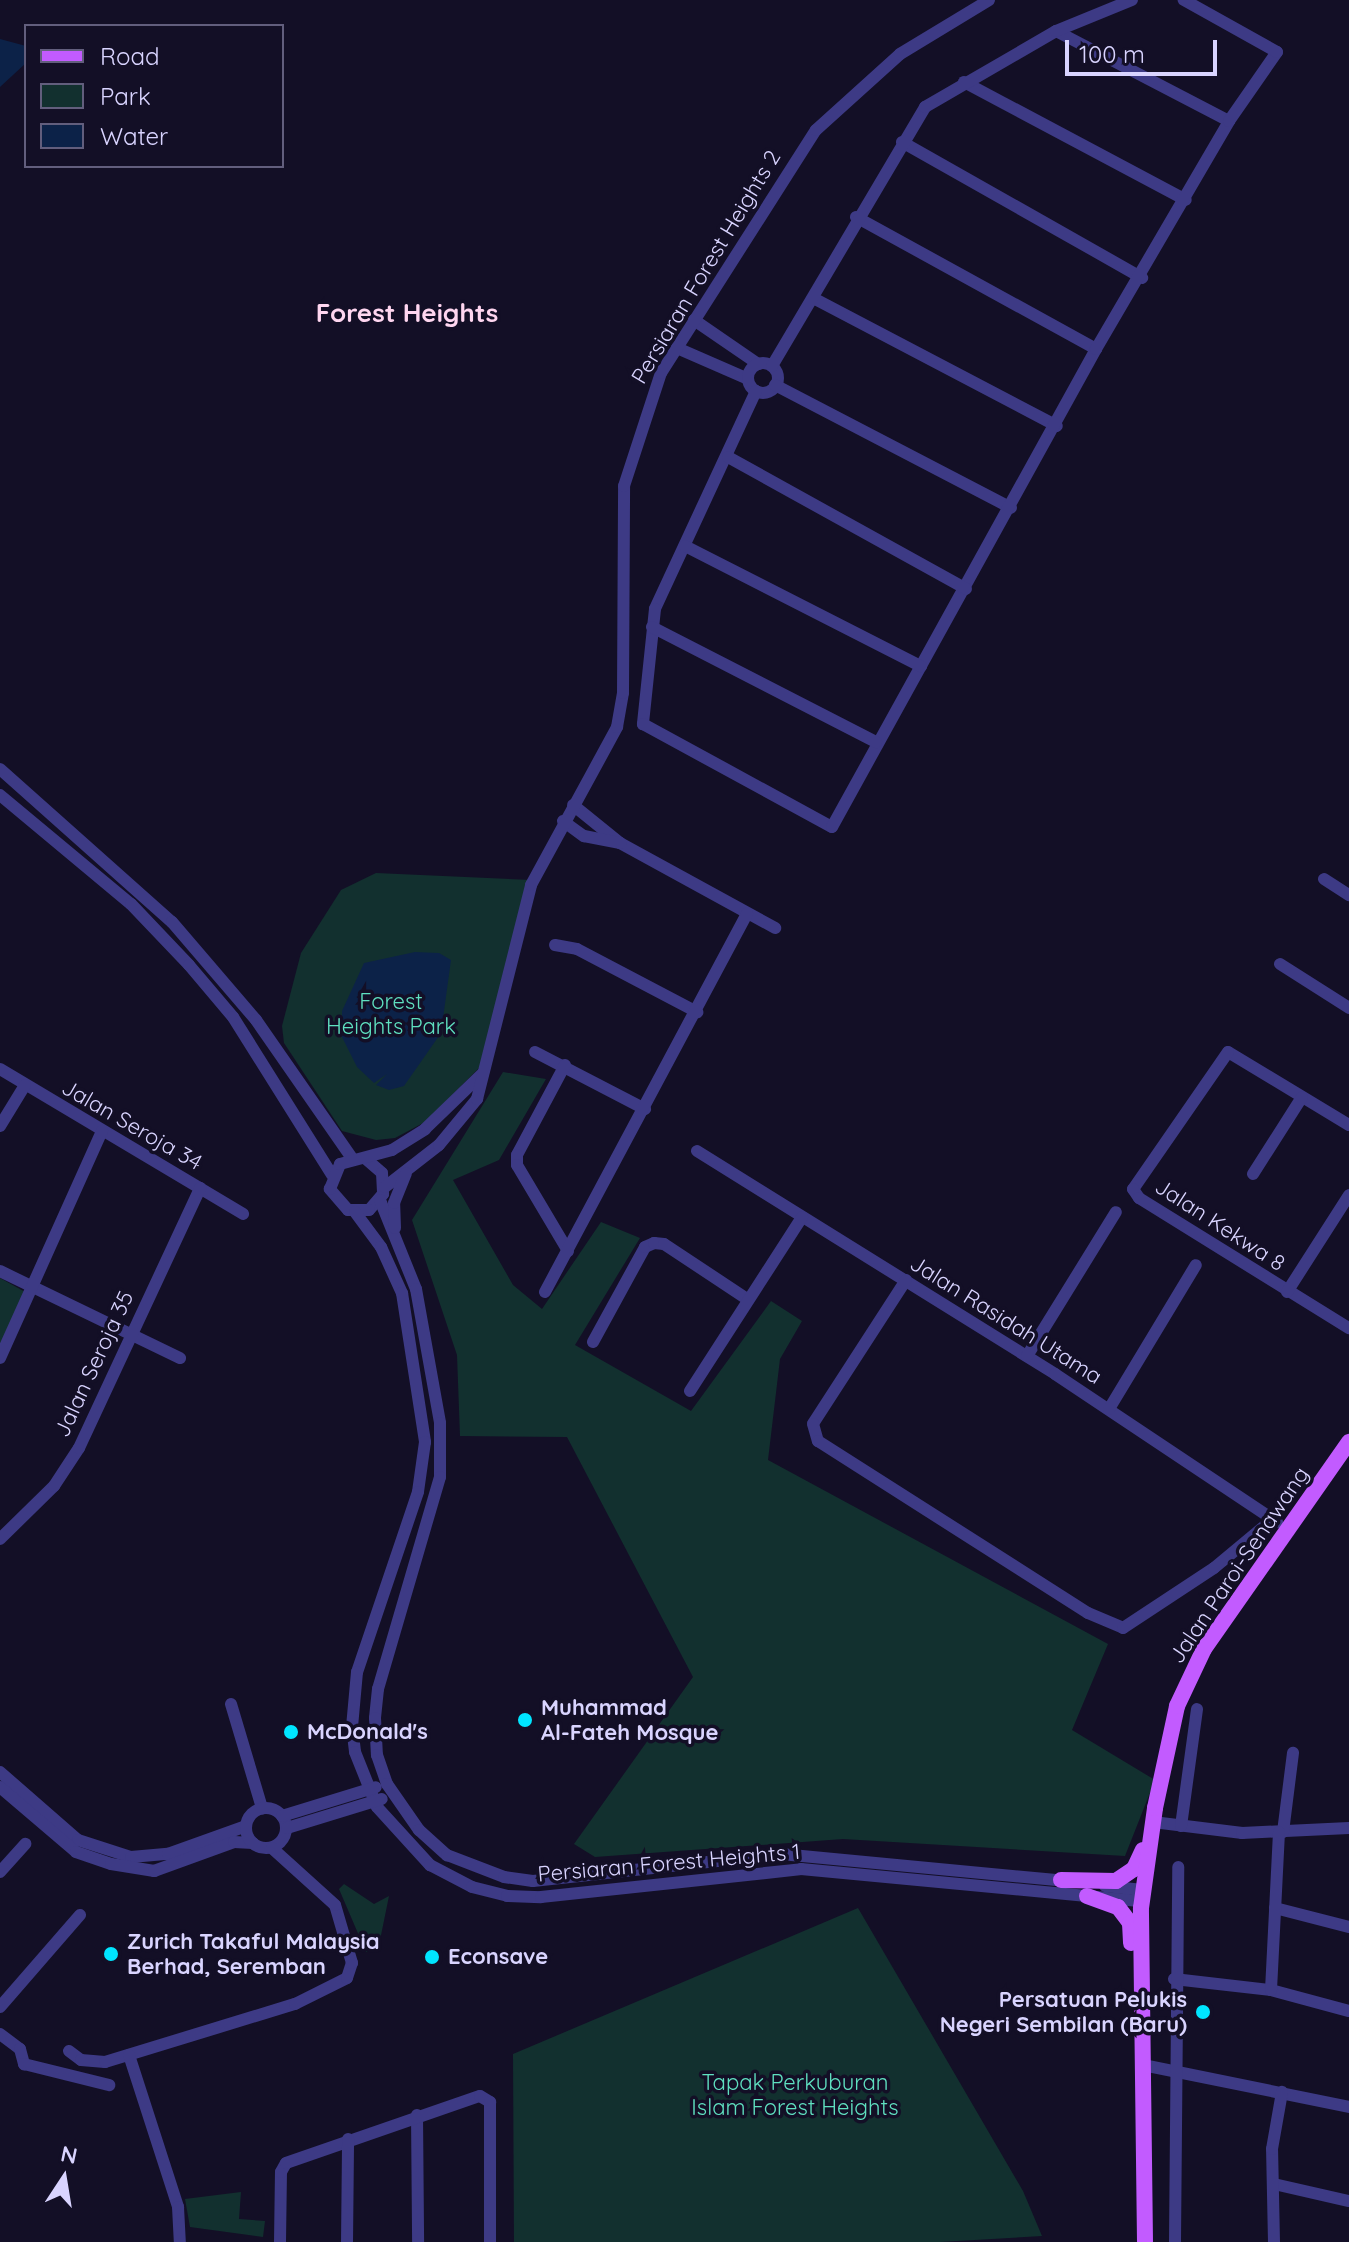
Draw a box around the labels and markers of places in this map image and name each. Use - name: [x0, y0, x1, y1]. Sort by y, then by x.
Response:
- place label: Muhammad Al-Fateh Mosque: [541, 1694, 718, 1746]
- marker: Muhammad Al-Fateh Mosque: [516, 1711, 534, 1729]
- place label: McDonald's: [307, 1719, 428, 1745]
- marker: McDonald's: [282, 1723, 300, 1741]
- place label: Zurich Takaful Malaysia Berhad, Seremban: [127, 1928, 379, 1980]
- place label: Econsave: [448, 1944, 548, 1970]
- marker: Zurich Takaful Malaysia Berhad, Seremban: [102, 1945, 120, 1963]
- marker: Econsave: [423, 1948, 441, 1966]
- place label: Persatuan Pelukis Negeri Sembilan (Baru): [940, 1986, 1187, 2038]
- marker: Persatuan Pelukis Negeri Sembilan (Baru): [1194, 2003, 1212, 2021]

